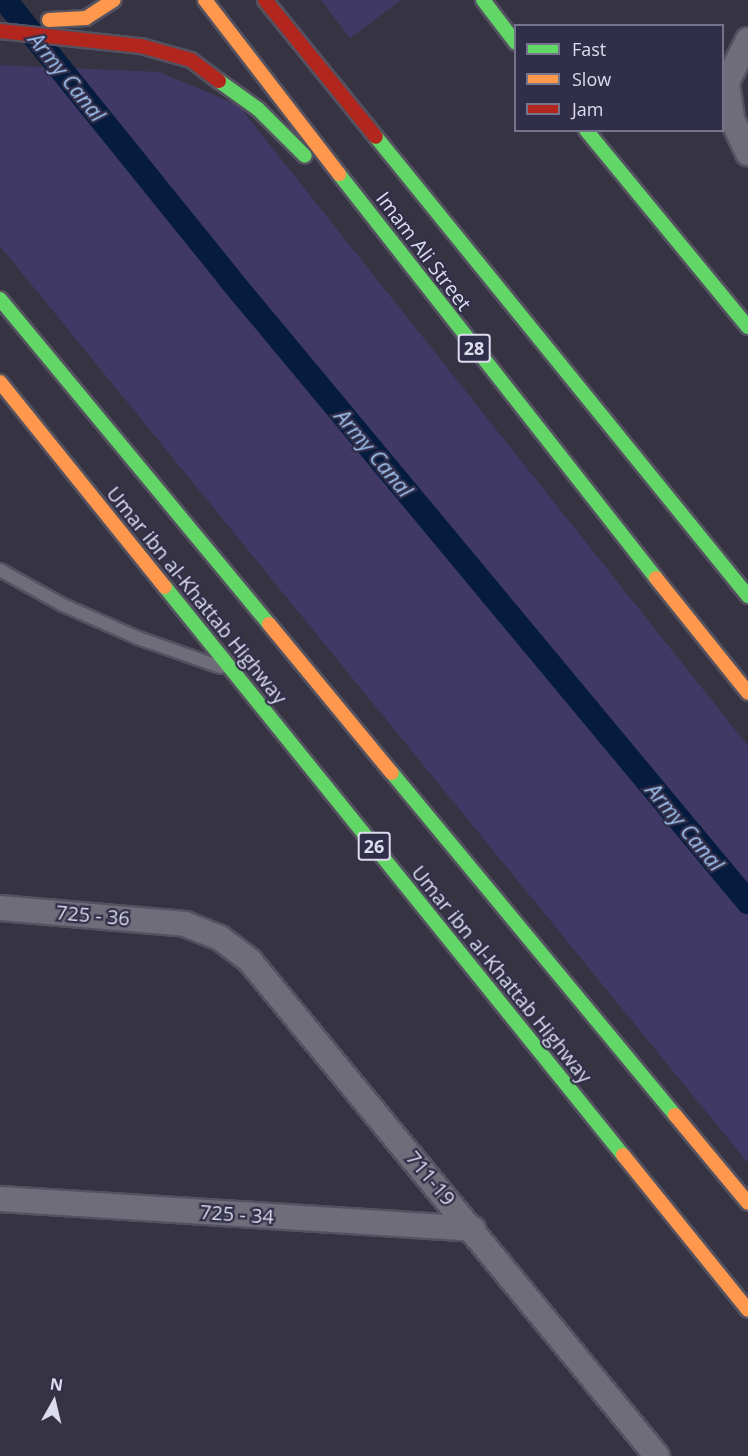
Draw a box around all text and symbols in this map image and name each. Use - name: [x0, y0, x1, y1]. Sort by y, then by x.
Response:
- legend: [514, 24, 724, 132]
- water label: Army Canal: [24, 27, 110, 127]
- text: Fast: [572, 37, 606, 61]
- text: Slow: [572, 67, 611, 91]
- text: Jam: [572, 97, 604, 121]
- street label: Imam Ali Street: [371, 187, 477, 315]
- road number: 28: [458, 333, 490, 363]
- water label: Army Canal: [330, 404, 418, 502]
- street label: Umar ibn al-Khattab Highway: [102, 481, 292, 709]
- water label: Army Canal: [641, 778, 729, 876]
- road number: 26: [358, 831, 391, 861]
- street label: Umar ibn al-Khattab Highway: [407, 860, 597, 1088]
- street label: 725 - 36: [55, 900, 131, 930]
- street label: 711-19: [401, 1146, 461, 1210]
- street label: 725 - 34: [199, 1199, 275, 1229]
- north arrow: [24, 1372, 84, 1432]
- text: N: [49, 1372, 64, 1396]

